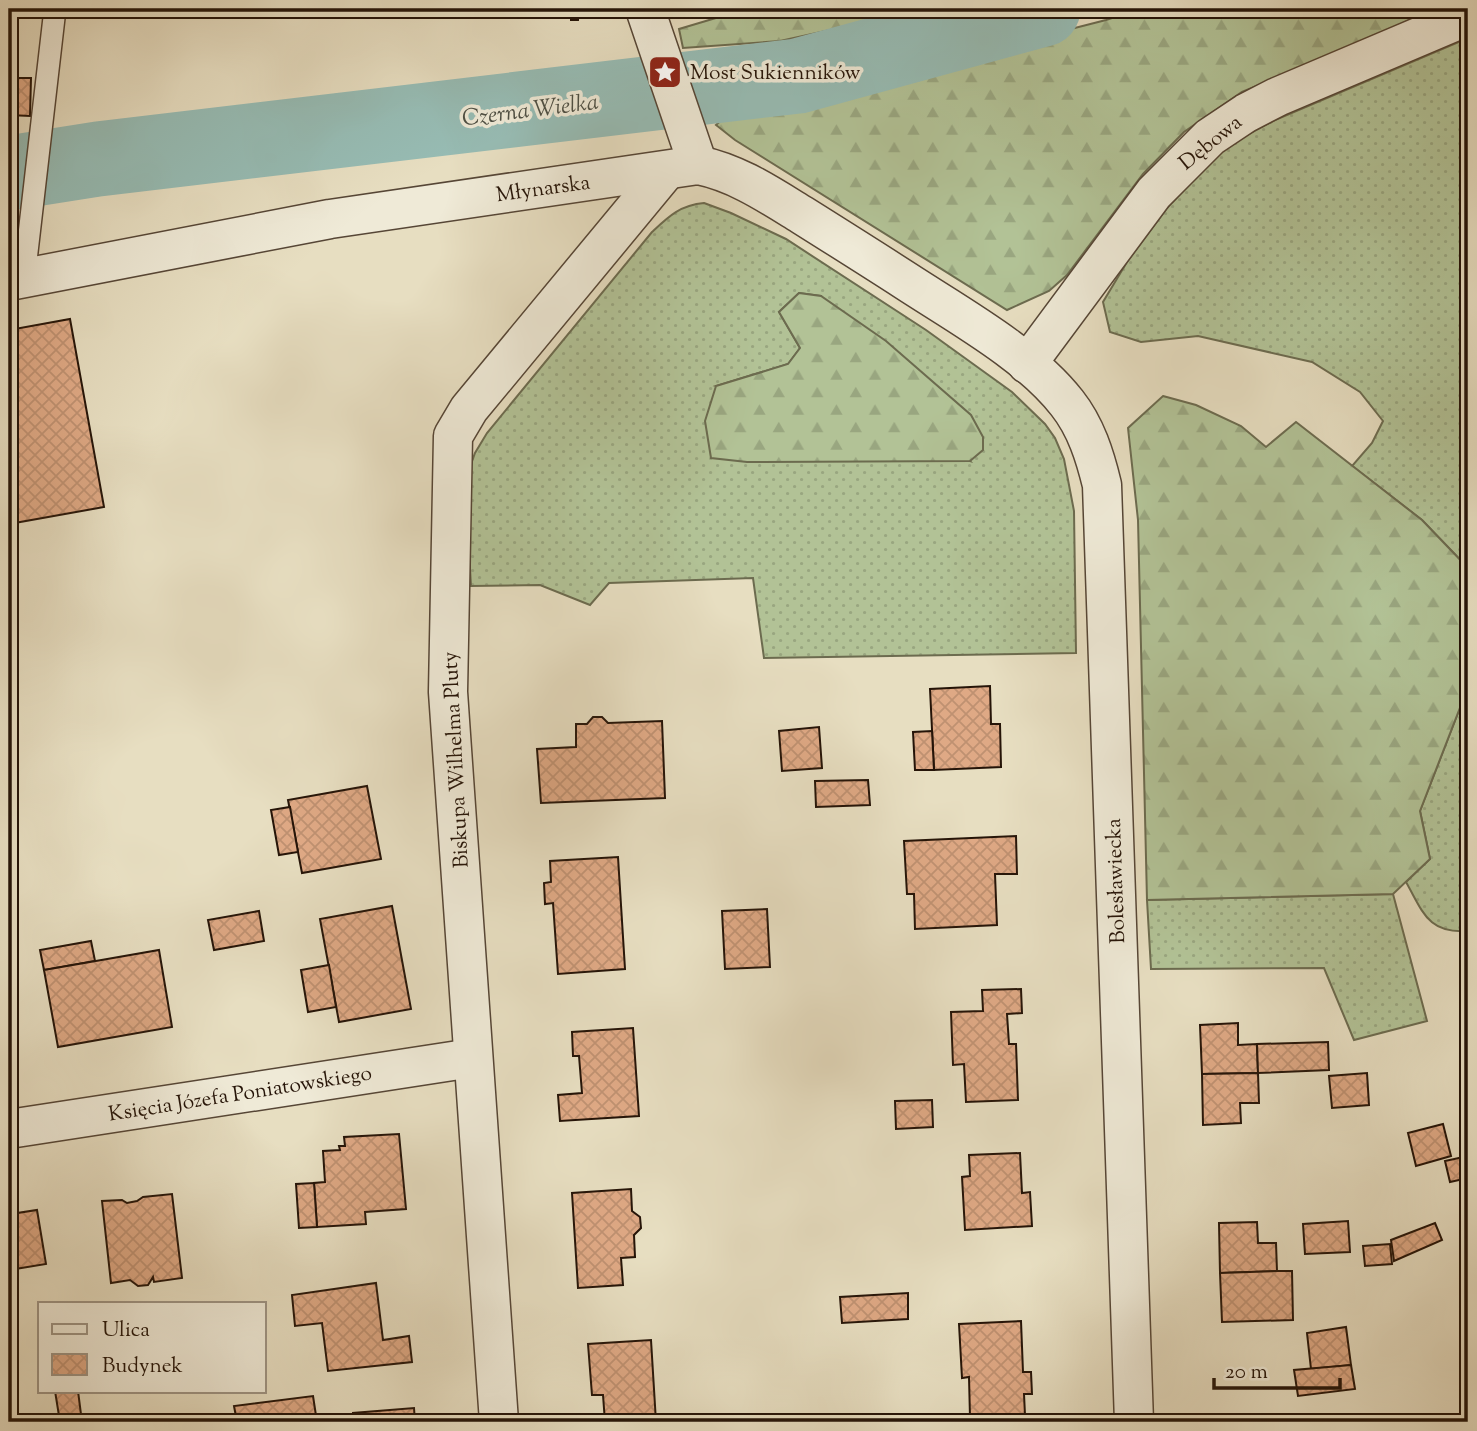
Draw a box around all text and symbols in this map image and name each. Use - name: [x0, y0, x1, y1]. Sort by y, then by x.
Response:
- place icon: Most Sukienników: [646, 53, 684, 91]
- place label: Most Sukienników: [690, 59, 861, 89]
- water label: Czerna Wielka: [460, 87, 600, 136]
- street label: Dębowa: [1173, 108, 1250, 178]
- street label: Młynarska: [494, 168, 593, 211]
- street label: Biskupa Wilhelma Pluty: [436, 650, 478, 869]
- street label: Bolesławiecka: [1100, 817, 1134, 944]
- street label: Księcia Józefa Poniatowskiego: [106, 1059, 374, 1131]
- legend: [38, 1302, 266, 1392]
- text: Ulica: [102, 1316, 150, 1346]
- scale bar: [1214, 1347, 1340, 1391]
- text: Budynek: [102, 1352, 183, 1382]
- text: 20 m: [1225, 1358, 1268, 1388]

